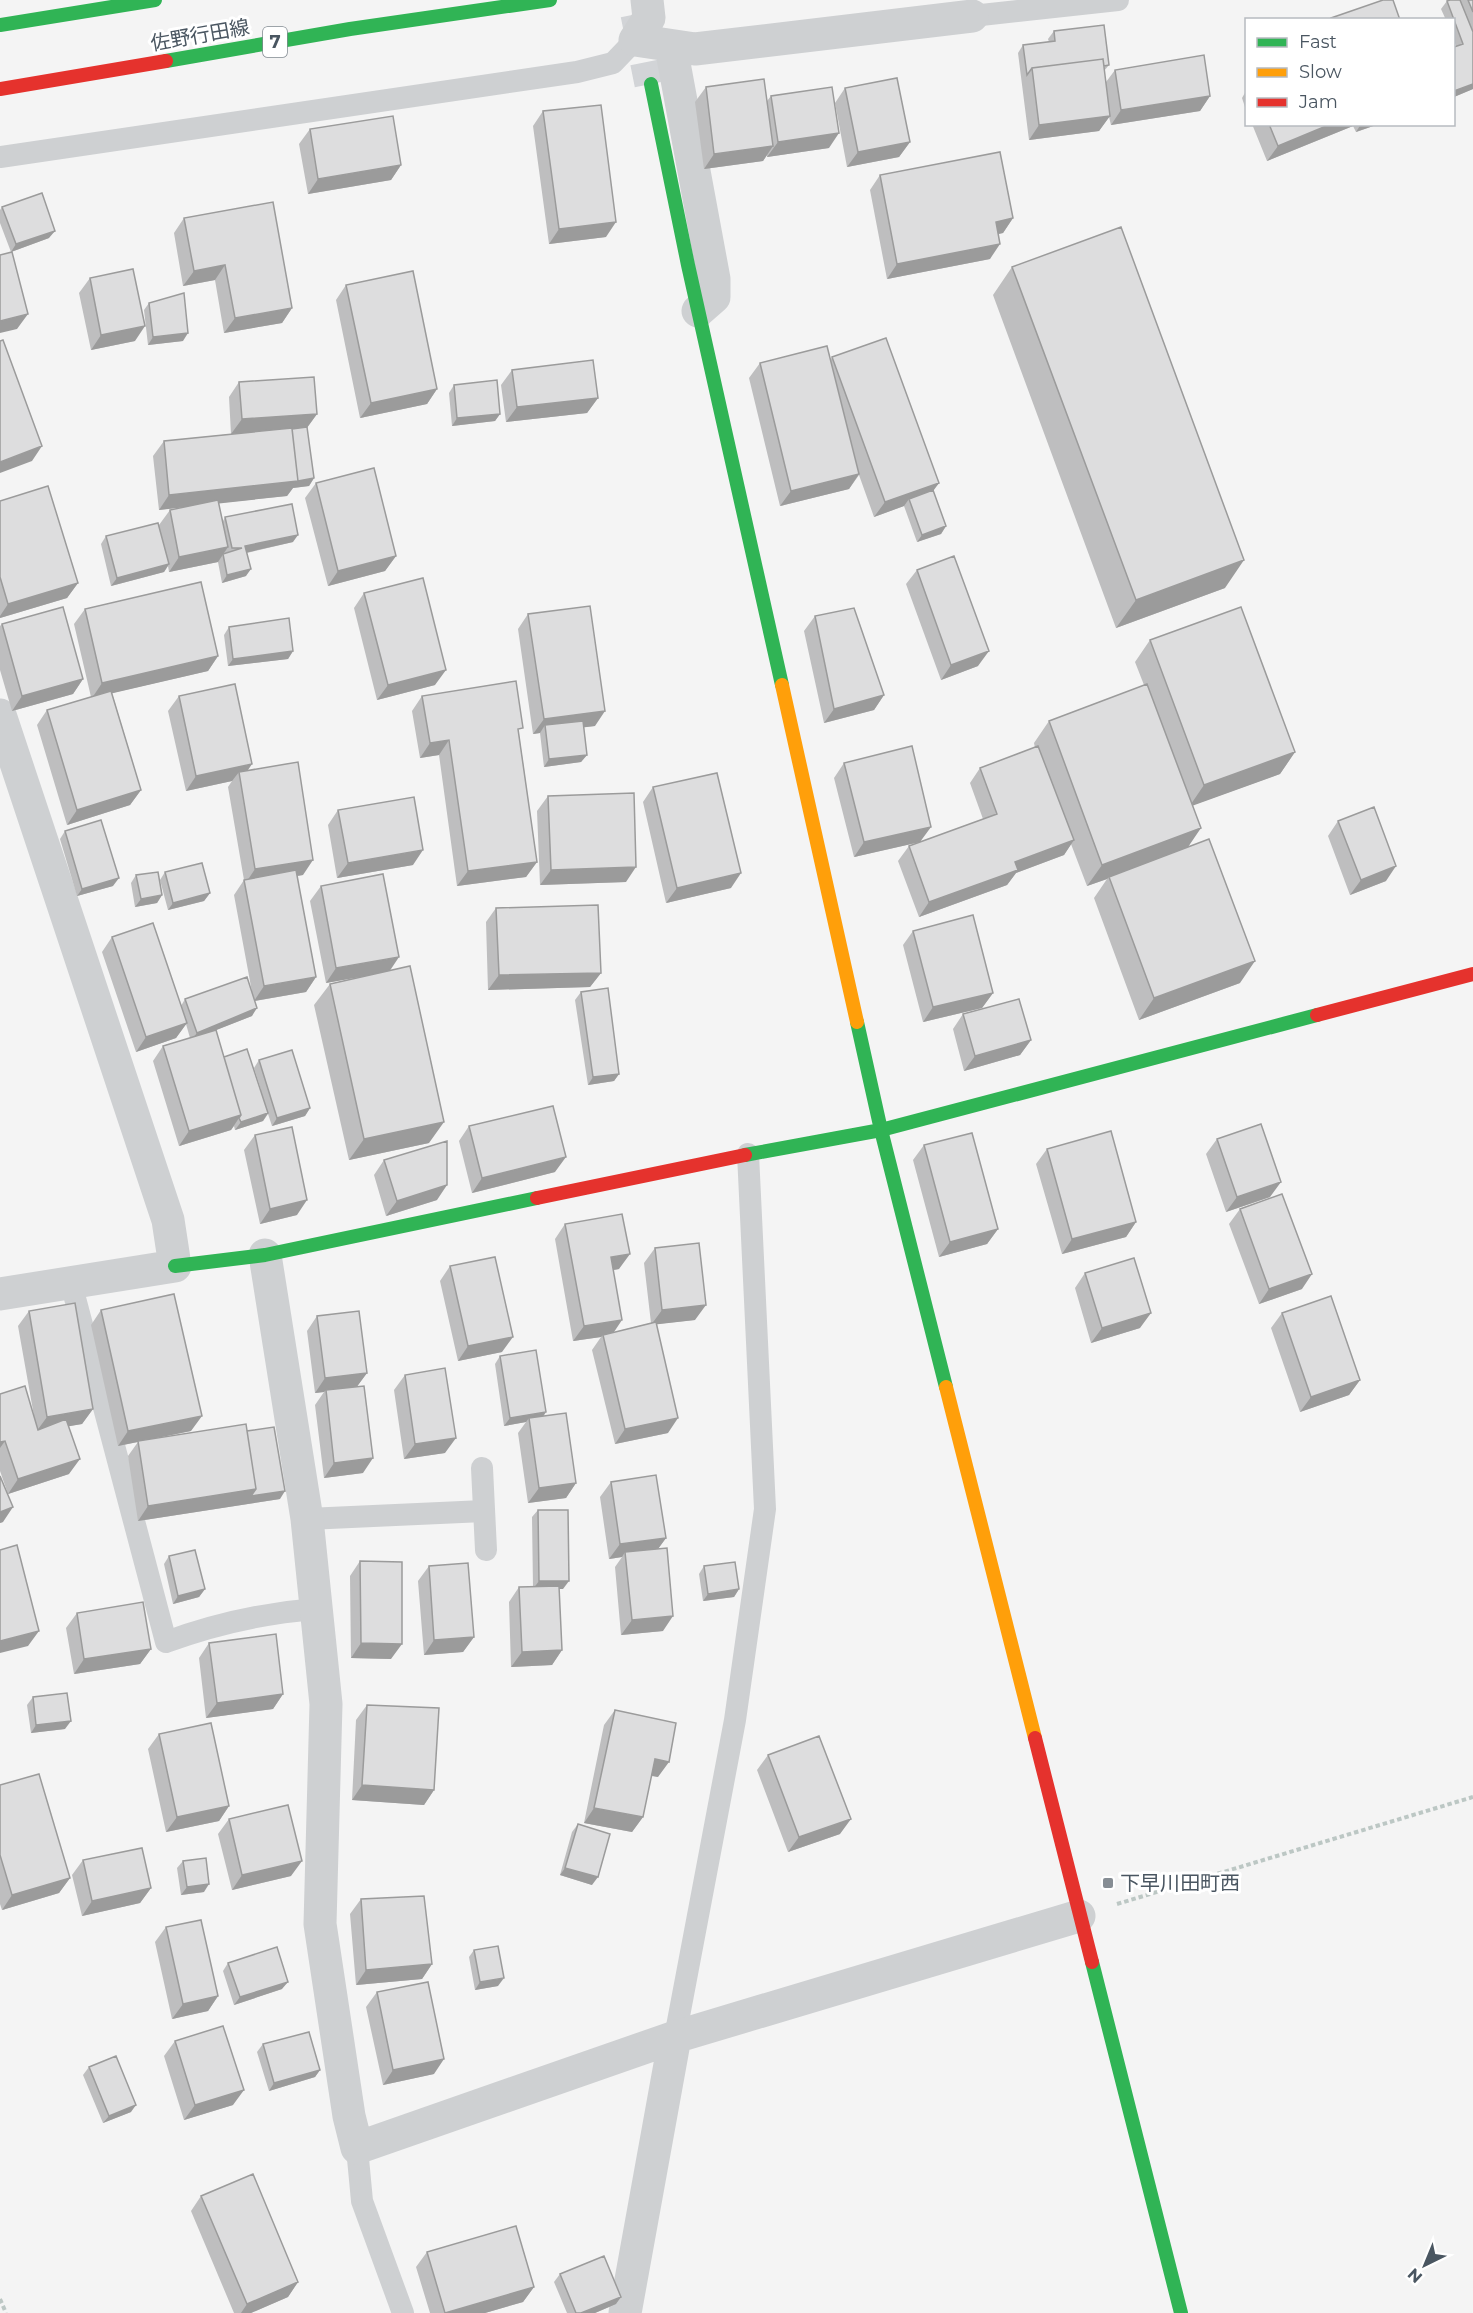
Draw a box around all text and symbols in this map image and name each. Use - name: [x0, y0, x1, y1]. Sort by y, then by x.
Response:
- street label: 佐野行田線: [149, 14, 251, 56]
- legend: [1245, 18, 1455, 126]
- road number: 7: [263, 27, 287, 57]
- text: Fast: [1299, 31, 1337, 53]
- text: Slow: [1299, 61, 1342, 83]
- text: Jam: [1298, 91, 1338, 113]
- place label: 下早川田町西: [1120, 1871, 1240, 1895]
- marker: 下早川田町西: [1101, 1876, 1115, 1890]
- north arrow: [1395, 2235, 1455, 2295]
- text: N: [1404, 2264, 1426, 2287]

